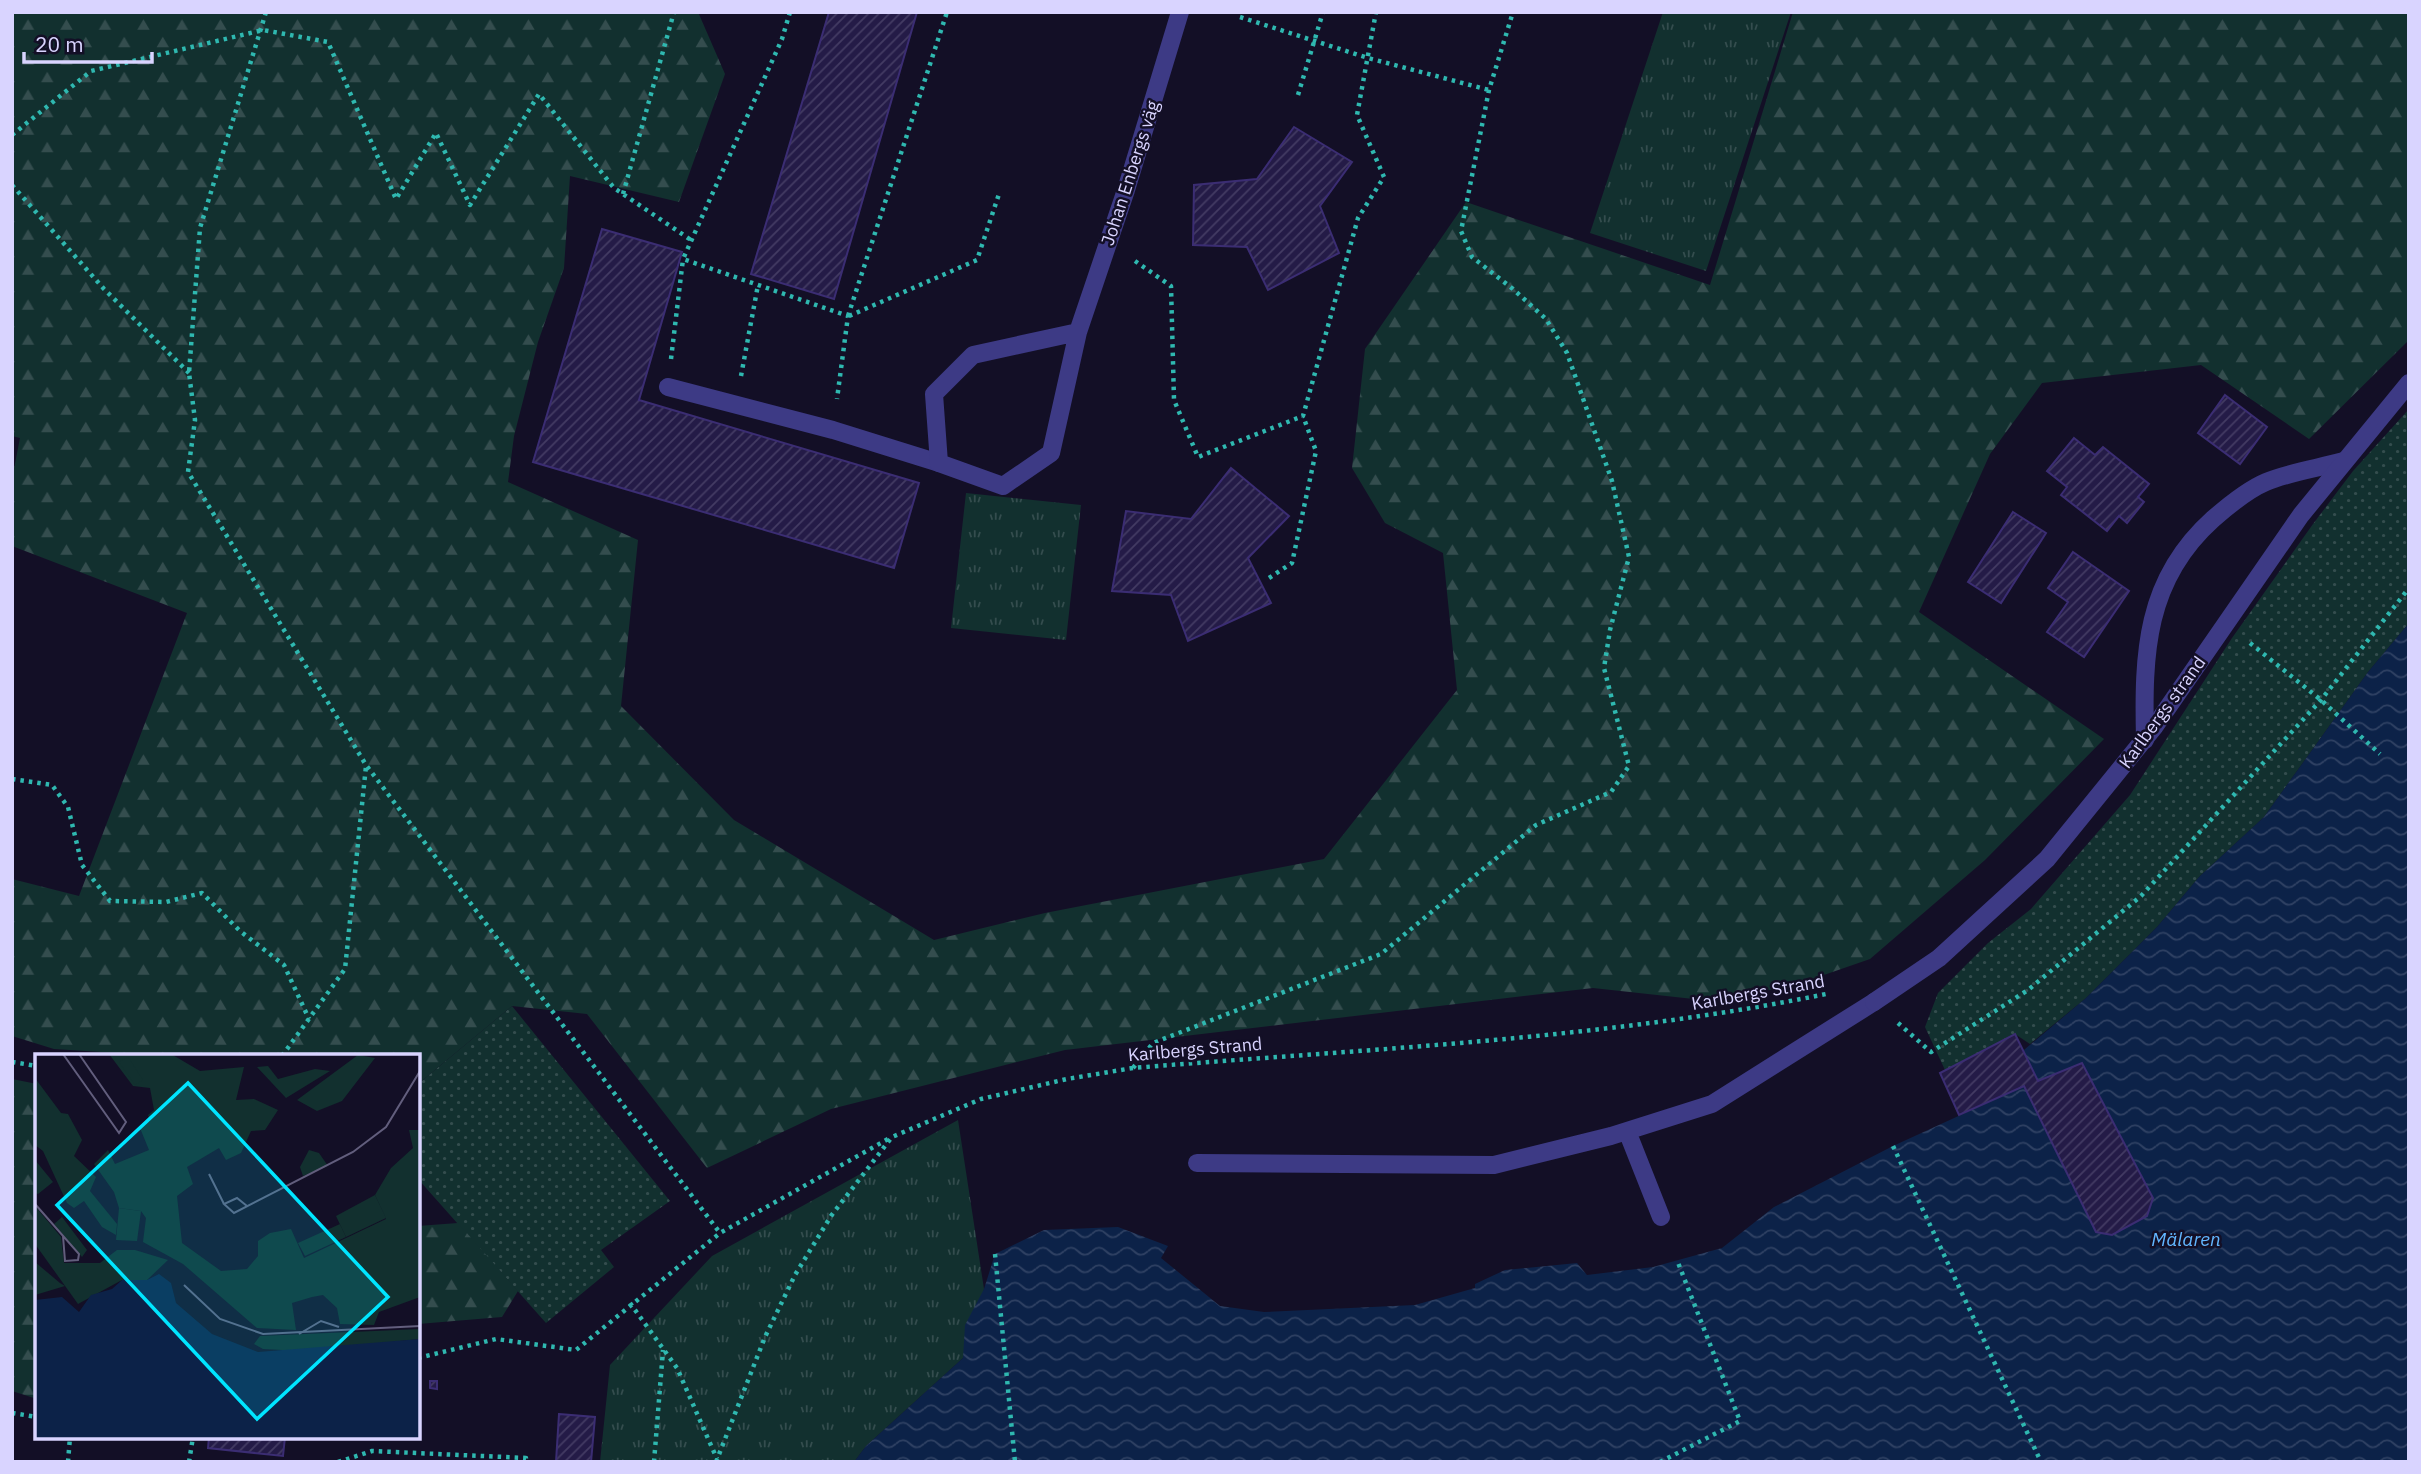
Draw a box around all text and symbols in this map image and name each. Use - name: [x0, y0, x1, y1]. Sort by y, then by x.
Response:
- scale bar: [24, 21, 152, 65]
- text: 20 m: [35, 30, 84, 58]
- street label: Johan Enbergs väg: [1096, 97, 1164, 248]
- street label: Karlbergs strand: [2114, 651, 2210, 773]
- street label: Karlbergs Strand: [1690, 969, 1826, 1015]
- street label: Karlbergs Strand: [1127, 1032, 1263, 1066]
- inset map: [35, 1054, 420, 1439]
- water label: Mälaren: [2151, 1227, 2221, 1251]

